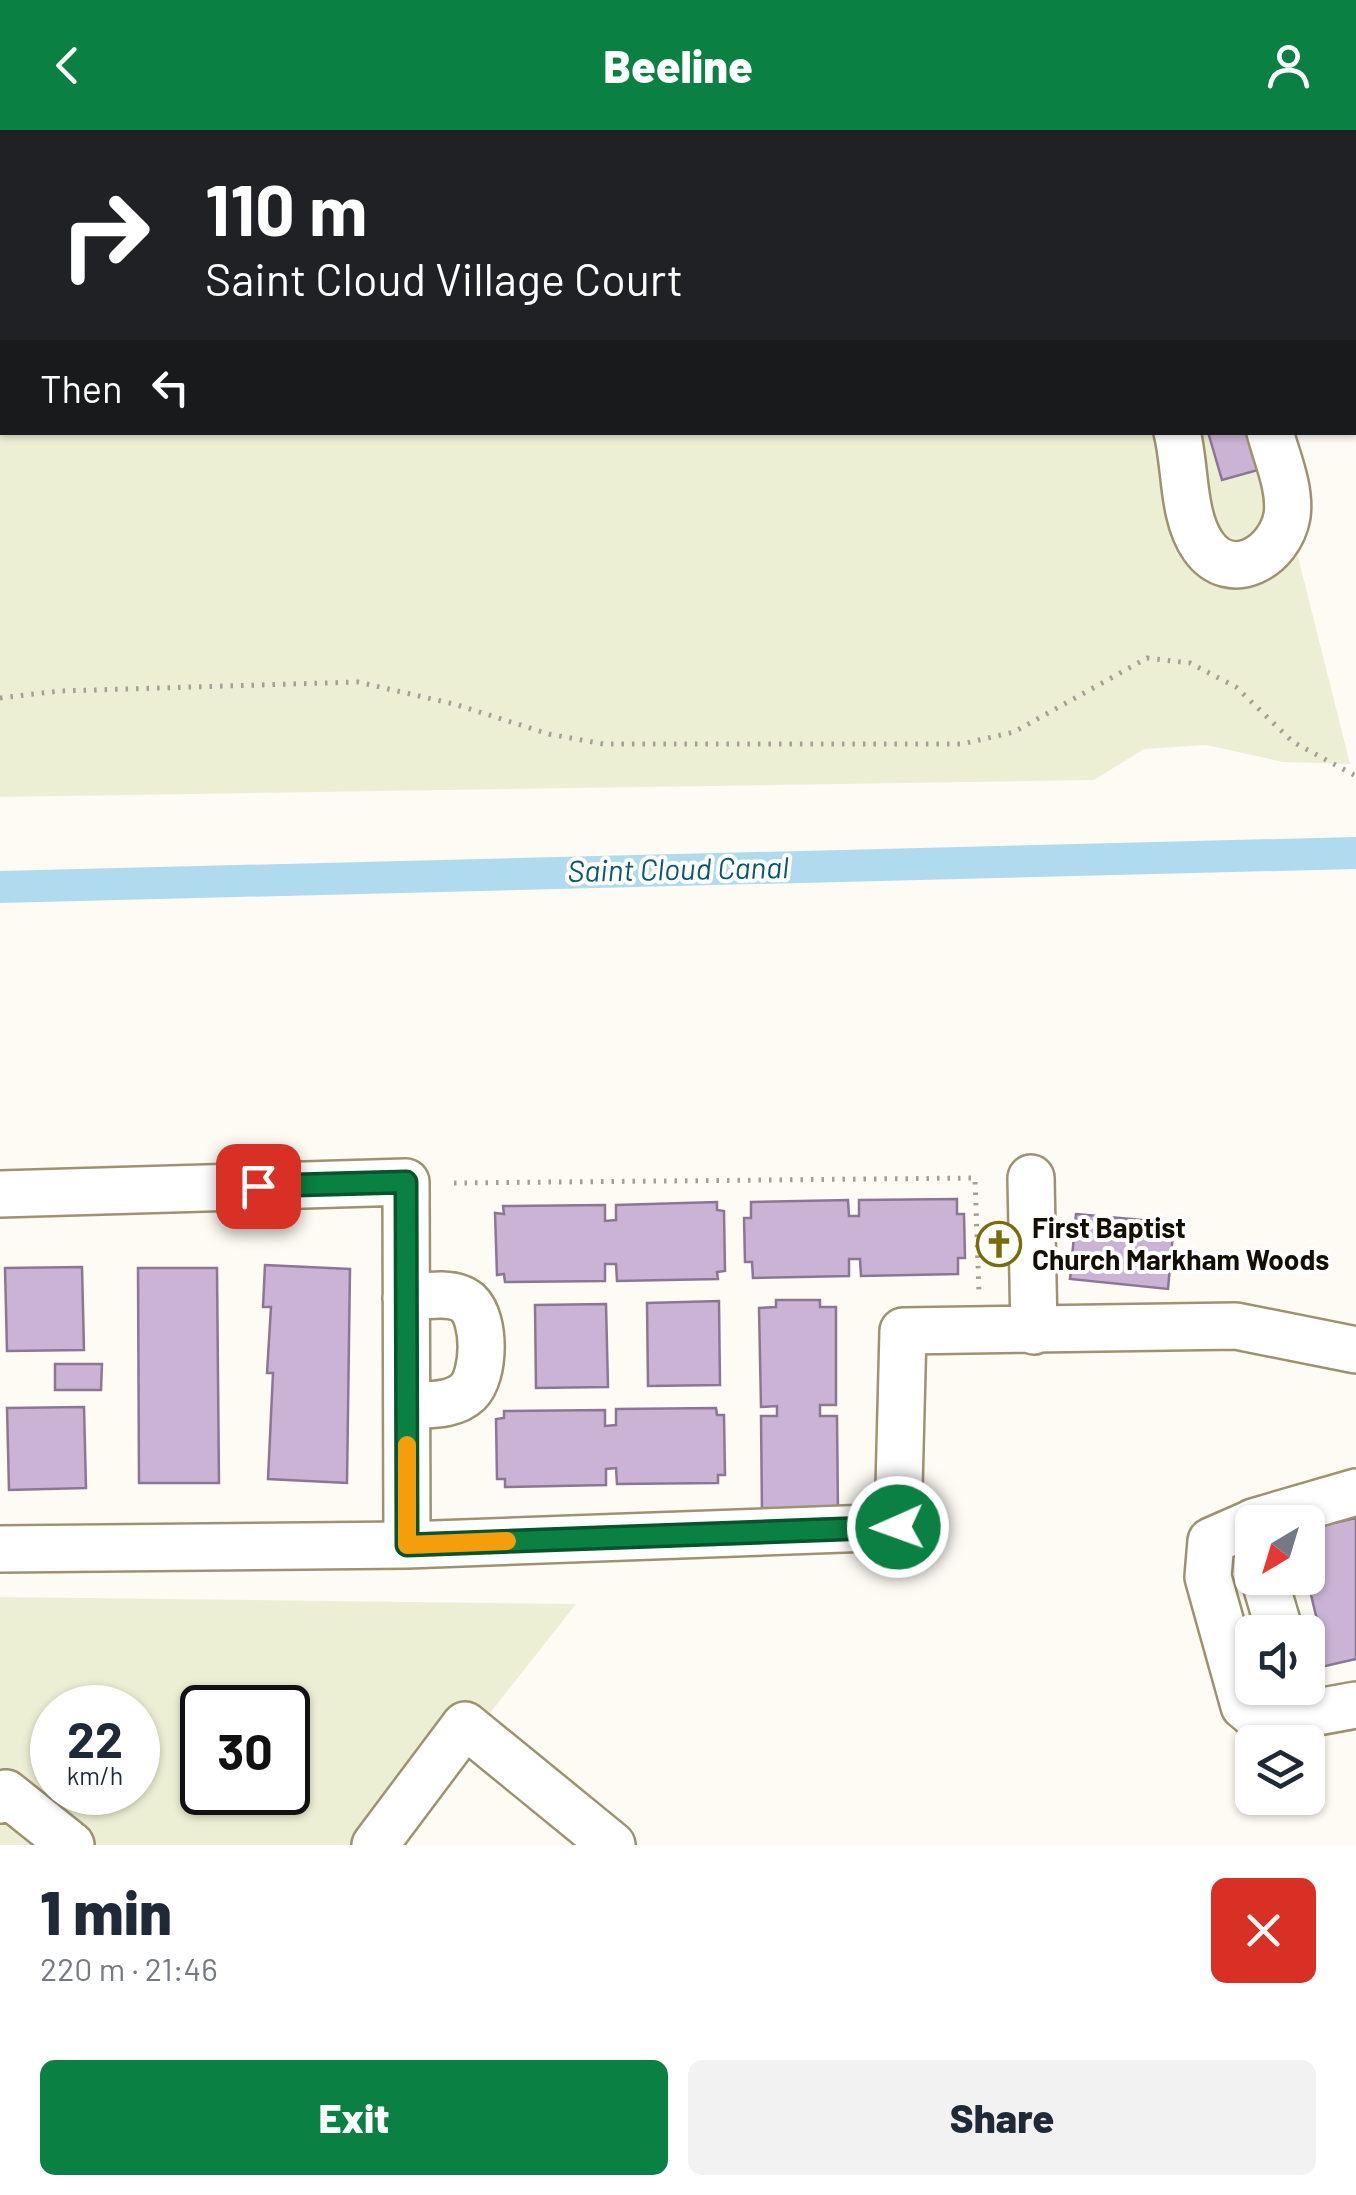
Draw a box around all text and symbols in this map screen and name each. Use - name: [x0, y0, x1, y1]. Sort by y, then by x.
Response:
- icon: back: [40, 38, 95, 93]
- text: Beeline: [603, 38, 753, 92]
- icon: person: [1261, 38, 1316, 93]
- text: 110 m: [205, 166, 367, 250]
- icon: right: [40, 170, 170, 300]
- text: Saint Cloud Village Court: [205, 251, 683, 305]
- icon: left: [143, 360, 198, 415]
- text: Then: [40, 365, 123, 411]
- water label: Saint Cloud Canal: [567, 848, 789, 888]
- pin: [216, 1144, 301, 1229]
- icon: arrive: [231, 1159, 286, 1214]
- place label: First Baptist Church Markham Woods: [1032, 1210, 1329, 1276]
- church icon: First Baptist Church Markham Woods: [976, 1221, 1022, 1267]
- position arrow: [846, 1475, 950, 1579]
- north arrow: [1235, 1505, 1325, 1595]
- map controls: [1235, 1505, 1325, 1815]
- button: sound: [1235, 1615, 1325, 1705]
- speed limit sign: 30: [180, 1685, 310, 1815]
- text: 22: [67, 1708, 123, 1768]
- button: layers: [1235, 1725, 1325, 1815]
- text: km/h: [67, 1760, 123, 1790]
- text: 1 min: [40, 1875, 172, 1947]
- button: close: [1211, 1878, 1316, 1983]
- text: 220 m · 21:46: [40, 1949, 218, 1987]
- button: Exit: [40, 2060, 668, 2175]
- button: Share: [688, 2060, 1316, 2175]

